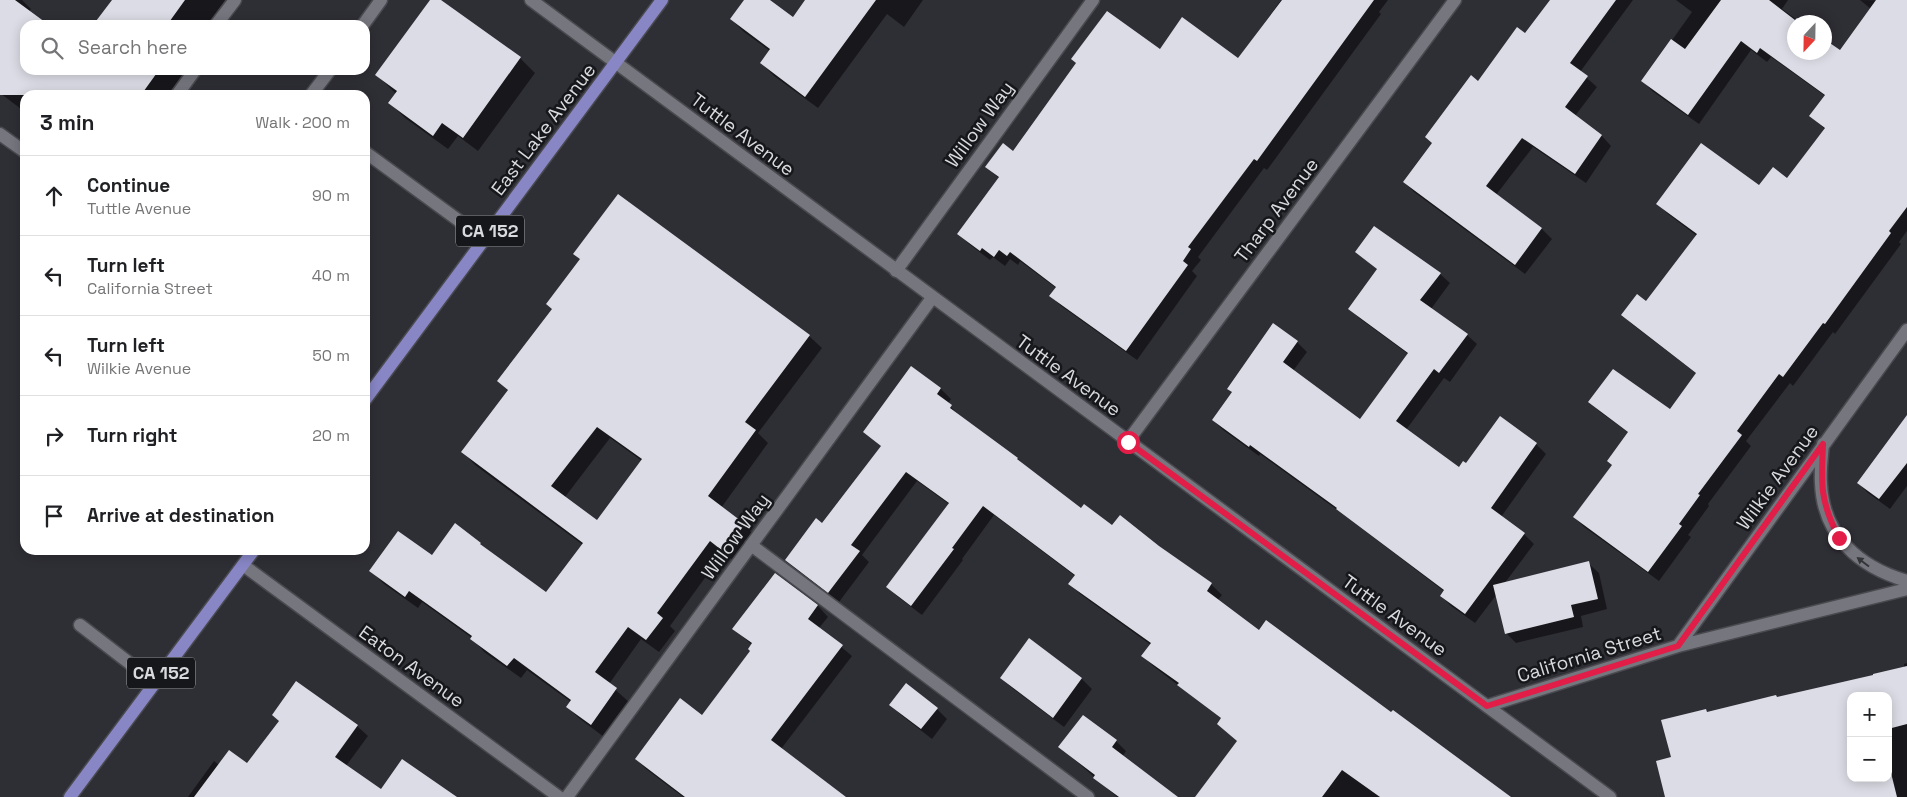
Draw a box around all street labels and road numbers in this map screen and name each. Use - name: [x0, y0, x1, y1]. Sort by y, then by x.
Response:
- street label: East Lake Avenue: [486, 58, 601, 200]
- street label: Willow Way: [940, 76, 1019, 172]
- street label: Tuttle Avenue: [686, 87, 800, 182]
- street label: Tharp Avenue: [1229, 153, 1324, 268]
- road number: CA 152: [456, 216, 524, 247]
- street label: Tuttle Avenue: [1011, 329, 1126, 422]
- street label: Wilkie Avenue: [1731, 420, 1824, 535]
- street label: Willow Way: [696, 488, 775, 584]
- street label: Tuttle Avenue: [1337, 569, 1452, 662]
- street label: Eaton Avenue: [354, 620, 469, 713]
- street label: California Street: [1514, 621, 1664, 688]
- road number: CA 152: [127, 658, 195, 688]

